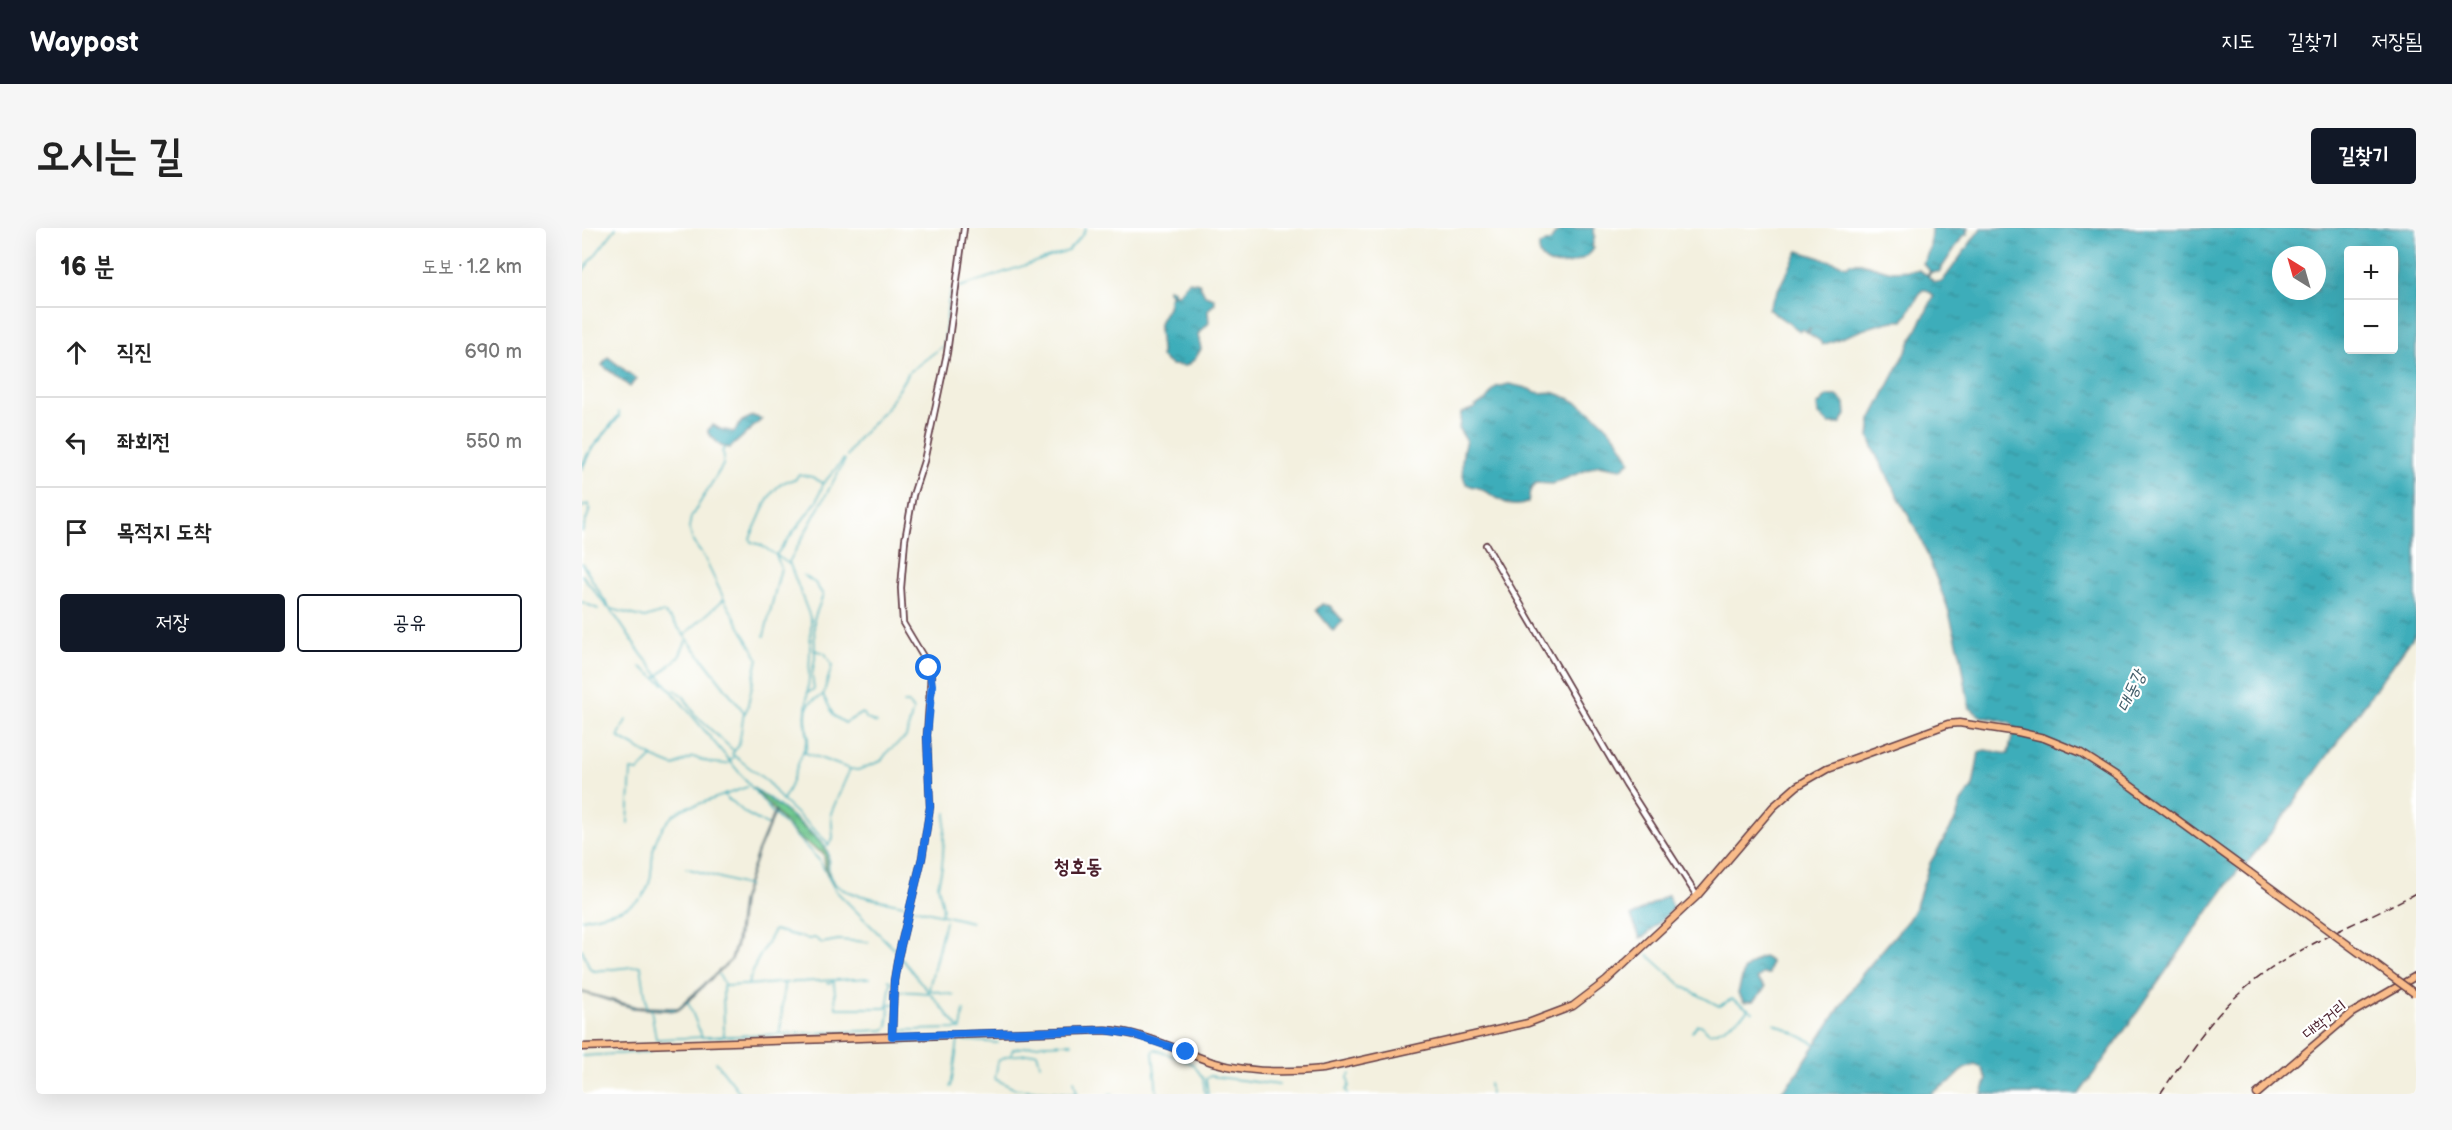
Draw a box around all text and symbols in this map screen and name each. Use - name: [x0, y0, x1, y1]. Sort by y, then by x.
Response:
- text: Waypost: [30, 26, 139, 59]
- text: 지도: [2221, 29, 2255, 54]
- text: 길찾기: [2288, 29, 2338, 54]
- text: 저장됨: [2371, 29, 2422, 54]
- button: 길찾기: [2311, 128, 2416, 184]
- text: 오시는 길: [36, 131, 183, 182]
- north arrow: [2272, 246, 2326, 300]
- map controls: [2344, 246, 2398, 354]
- button: +: [2344, 246, 2398, 300]
- text: 16 분: [60, 252, 115, 283]
- text: 도보 · 1.2 km: [422, 255, 522, 279]
- button: −: [2344, 300, 2398, 354]
- icon: ahead: [60, 336, 93, 369]
- text: 직진: [117, 339, 152, 366]
- text: 690 m: [465, 340, 522, 364]
- icon: left: [60, 426, 93, 459]
- text: 좌회전: [117, 429, 170, 456]
- text: 550 m: [465, 430, 522, 454]
- icon: arrive: [60, 516, 93, 549]
- text: 목적지 도착: [117, 519, 211, 546]
- button: 저장: [60, 594, 285, 652]
- button: 공유: [297, 594, 522, 652]
- route start: [915, 654, 941, 680]
- water label: 대동강: [2113, 665, 2151, 715]
- district label: 청호동: [1054, 855, 1102, 879]
- street label: 대학거리: [2299, 997, 2351, 1044]
- route end: [1172, 1038, 1198, 1064]

